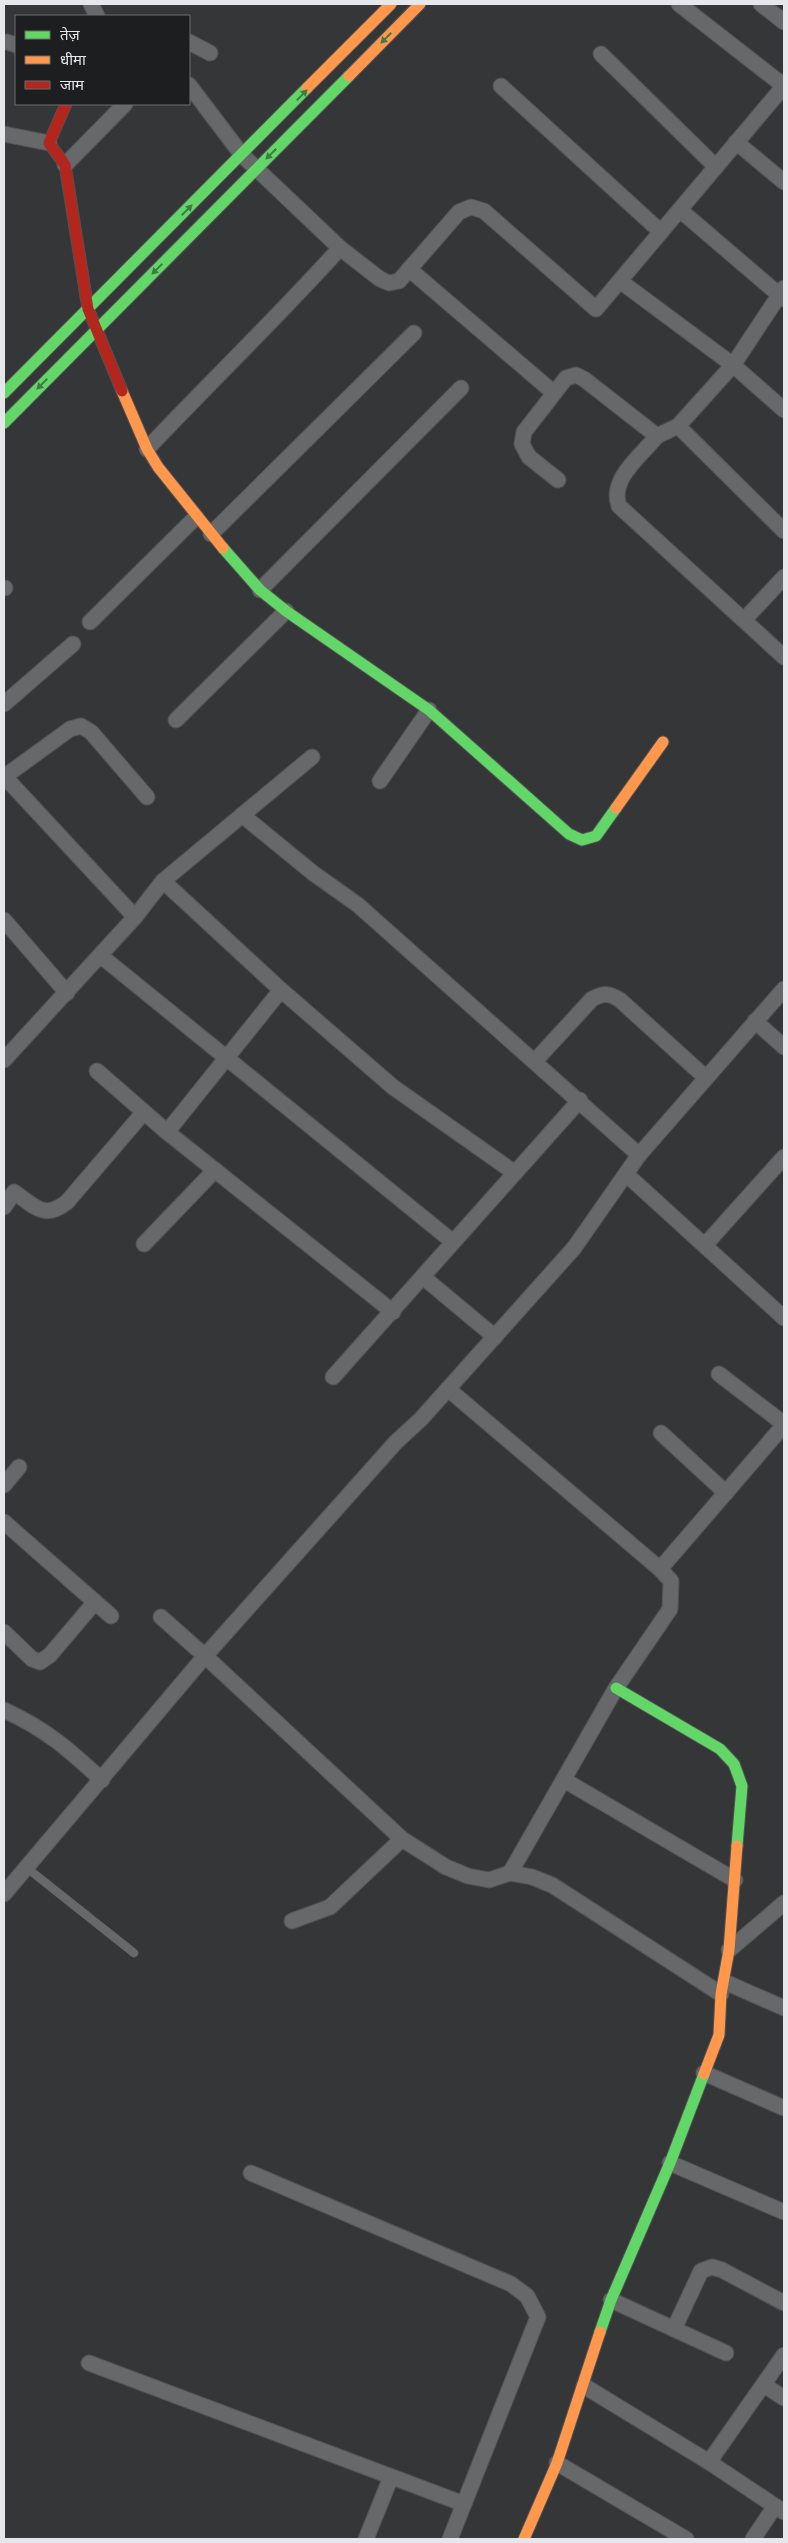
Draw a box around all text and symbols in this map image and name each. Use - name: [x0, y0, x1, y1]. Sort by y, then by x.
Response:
- legend: [15, 15, 190, 105]
- text: तेज़: [60, 25, 81, 44]
- one-way arrow: [380, 32, 392, 44]
- text: धीमा: [60, 50, 87, 69]
- text: जाम: [60, 75, 85, 94]
- one-way arrow: [295, 89, 307, 101]
- one-way arrow: [265, 147, 277, 159]
- one-way arrow: [181, 204, 193, 216]
- one-way arrow: [151, 263, 163, 275]
- one-way arrow: [36, 378, 48, 390]

